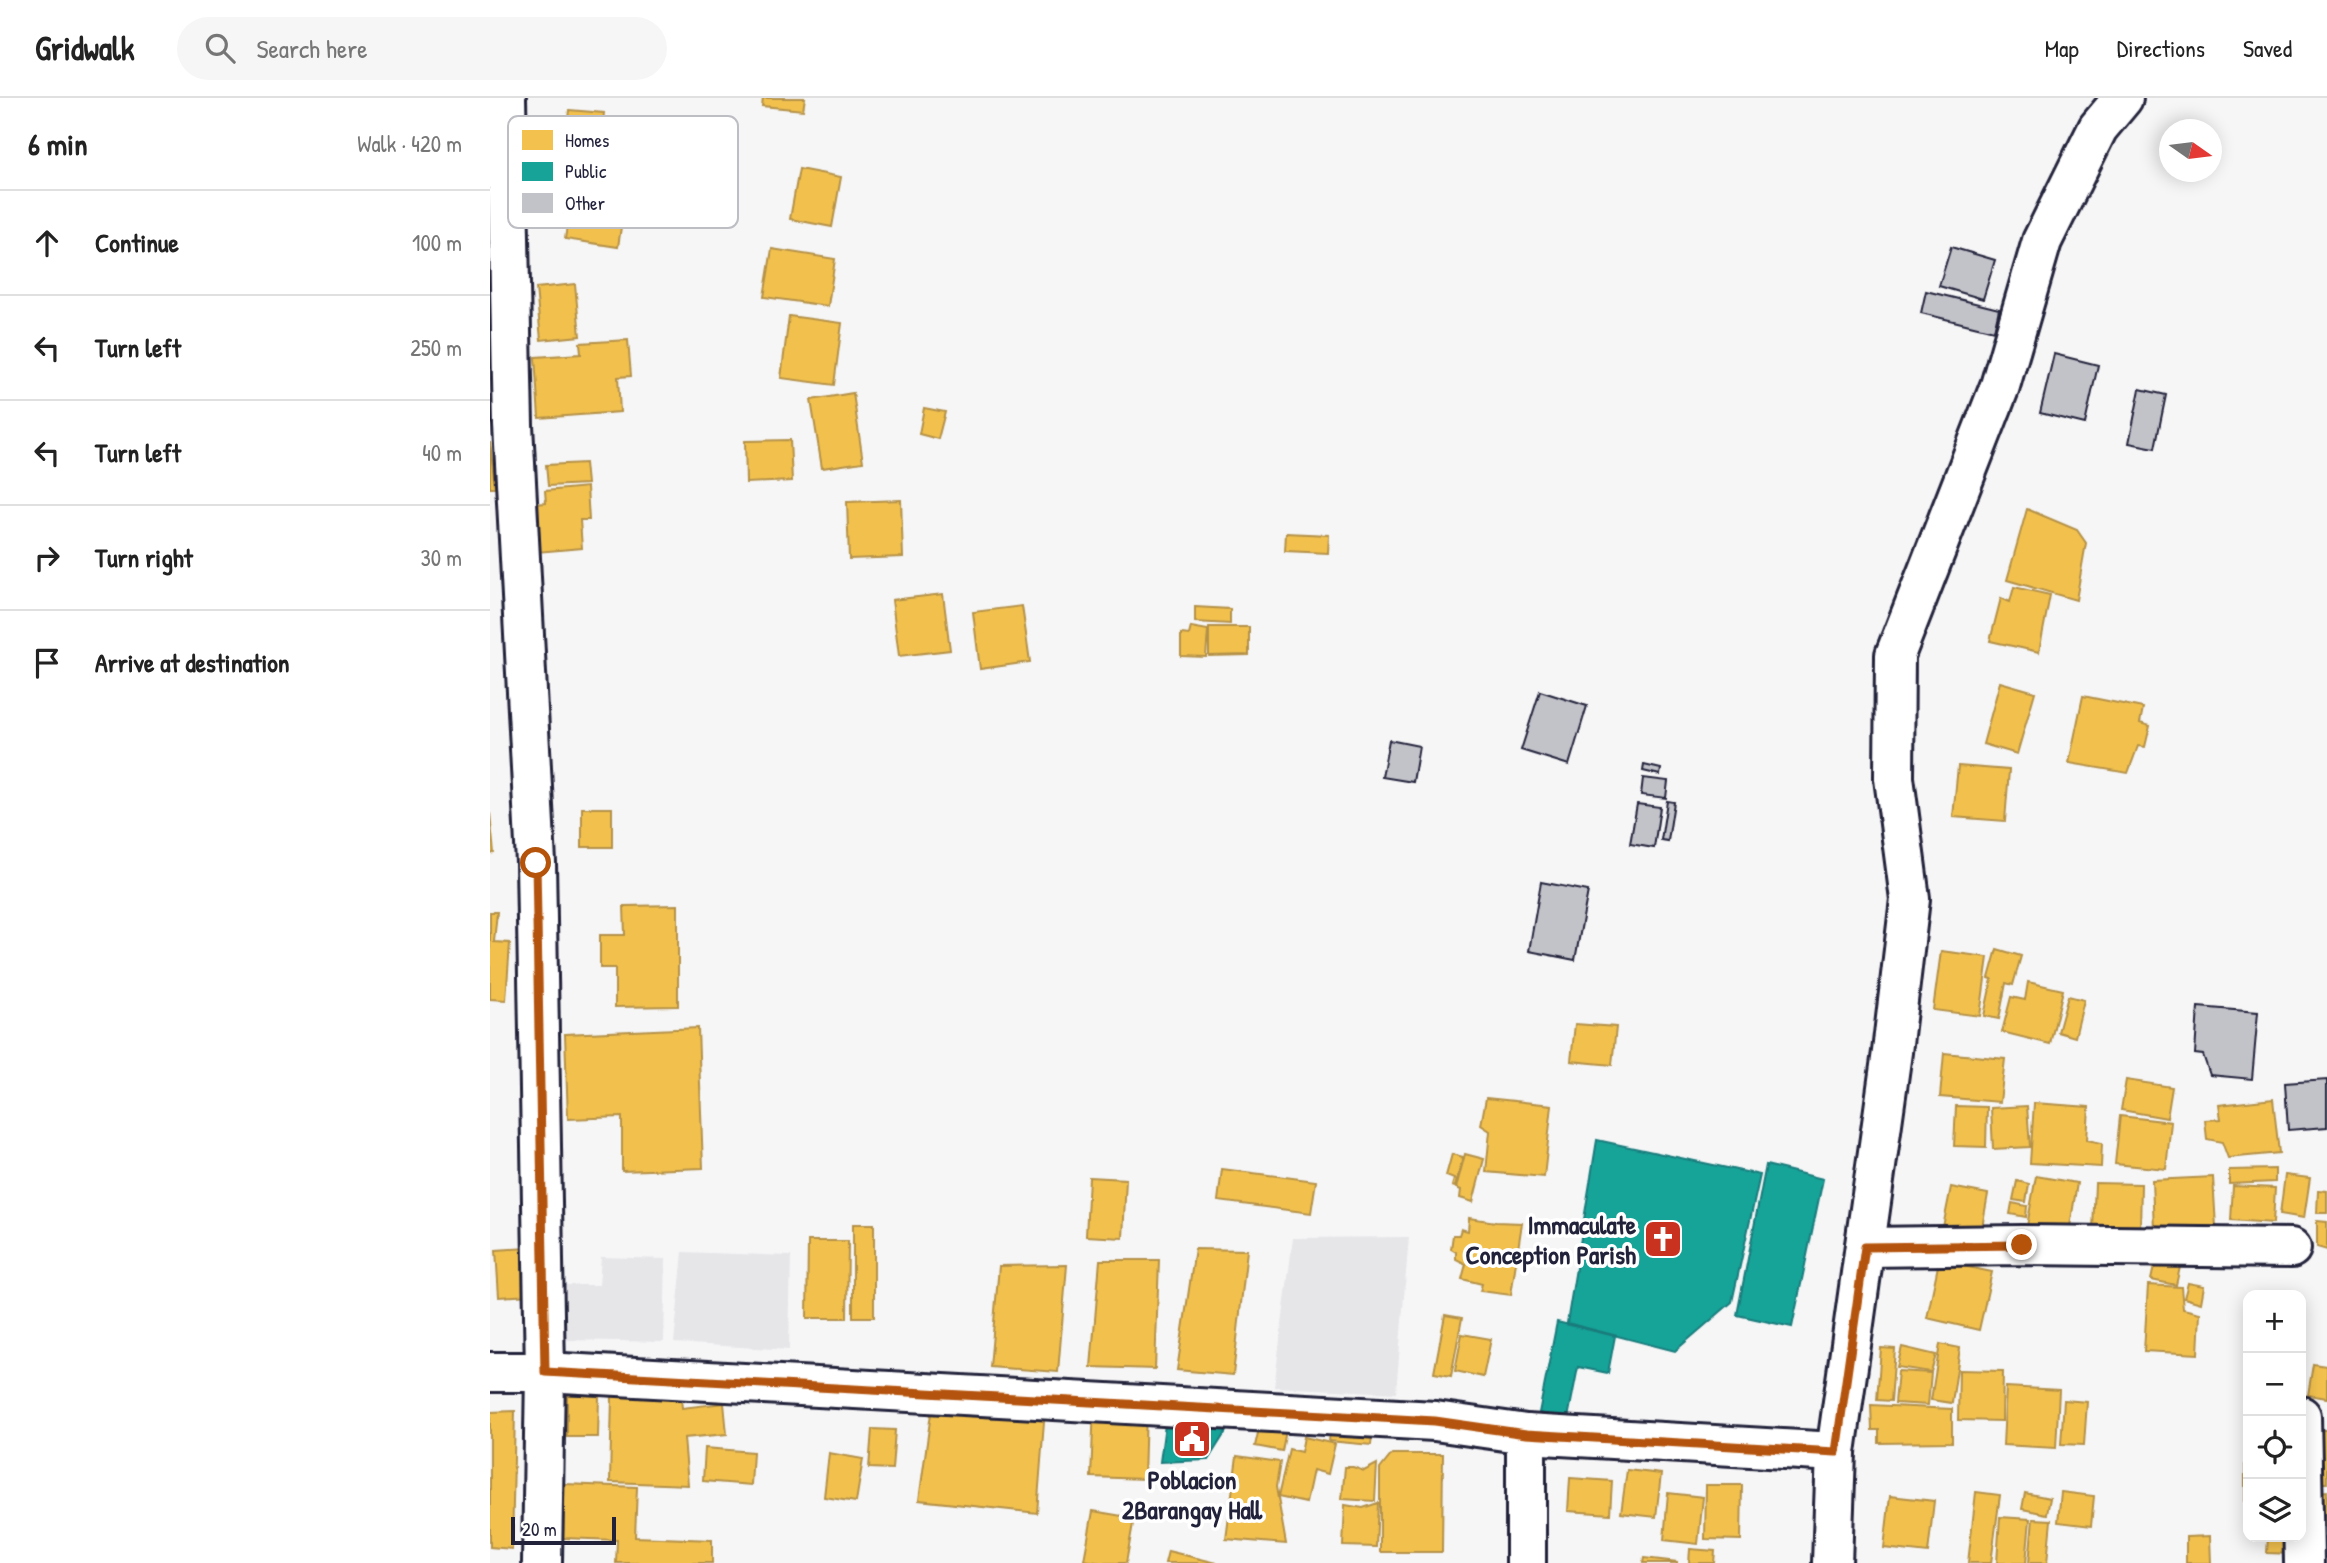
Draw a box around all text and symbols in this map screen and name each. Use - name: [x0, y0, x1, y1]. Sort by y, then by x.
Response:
- search box: [177, 17, 667, 80]
- text: Gridwalk: [35, 26, 135, 70]
- icon: search: [201, 29, 239, 67]
- text: Search here: [257, 31, 368, 66]
- text: Map: [2045, 32, 2079, 64]
- text: Directions: [2117, 32, 2205, 64]
- text: Saved: [2243, 32, 2292, 64]
- legend: [508, 116, 738, 228]
- north arrow: [2159, 119, 2222, 182]
- text: 6 min: [28, 124, 88, 164]
- text: Homes: [565, 127, 609, 153]
- text: Walk · 420 m: [357, 128, 462, 159]
- text: Public: [565, 158, 607, 184]
- text: Other: [565, 190, 606, 216]
- icon: ahead: [28, 224, 66, 262]
- text: Continue: [95, 225, 179, 260]
- text: 100 m: [412, 227, 462, 258]
- icon: left: [28, 329, 66, 367]
- text: Turn left: [95, 330, 181, 365]
- text: 250 m: [410, 332, 462, 363]
- icon: left: [28, 434, 66, 472]
- text: Turn left: [95, 435, 181, 470]
- text: 40 m: [422, 437, 462, 468]
- icon: right: [28, 539, 66, 577]
- text: Turn right: [95, 540, 193, 575]
- text: 30 m: [420, 542, 462, 573]
- icon: arrive: [28, 644, 66, 682]
- text: Arrive at destination: [95, 645, 290, 680]
- route start: [520, 847, 551, 878]
- place label: Immaculate Conception Parish: [1466, 1207, 1637, 1273]
- church icon: Immaculate Conception Parish: [1642, 1218, 1684, 1260]
- route end: [2006, 1229, 2037, 1260]
- map controls: [2243, 1290, 2306, 1542]
- button: +: [2243, 1290, 2306, 1353]
- button: −: [2243, 1353, 2306, 1416]
- button: locate: [2243, 1416, 2306, 1479]
- public building icon: Poblacion 2Barangay Hall: [1171, 1418, 1213, 1460]
- place label: Poblacion 2Barangay Hall: [1122, 1462, 1263, 1528]
- button: layers: [2243, 1479, 2306, 1542]
- scale bar: [511, 1514, 616, 1546]
- text: 20 m: [522, 1516, 557, 1542]

